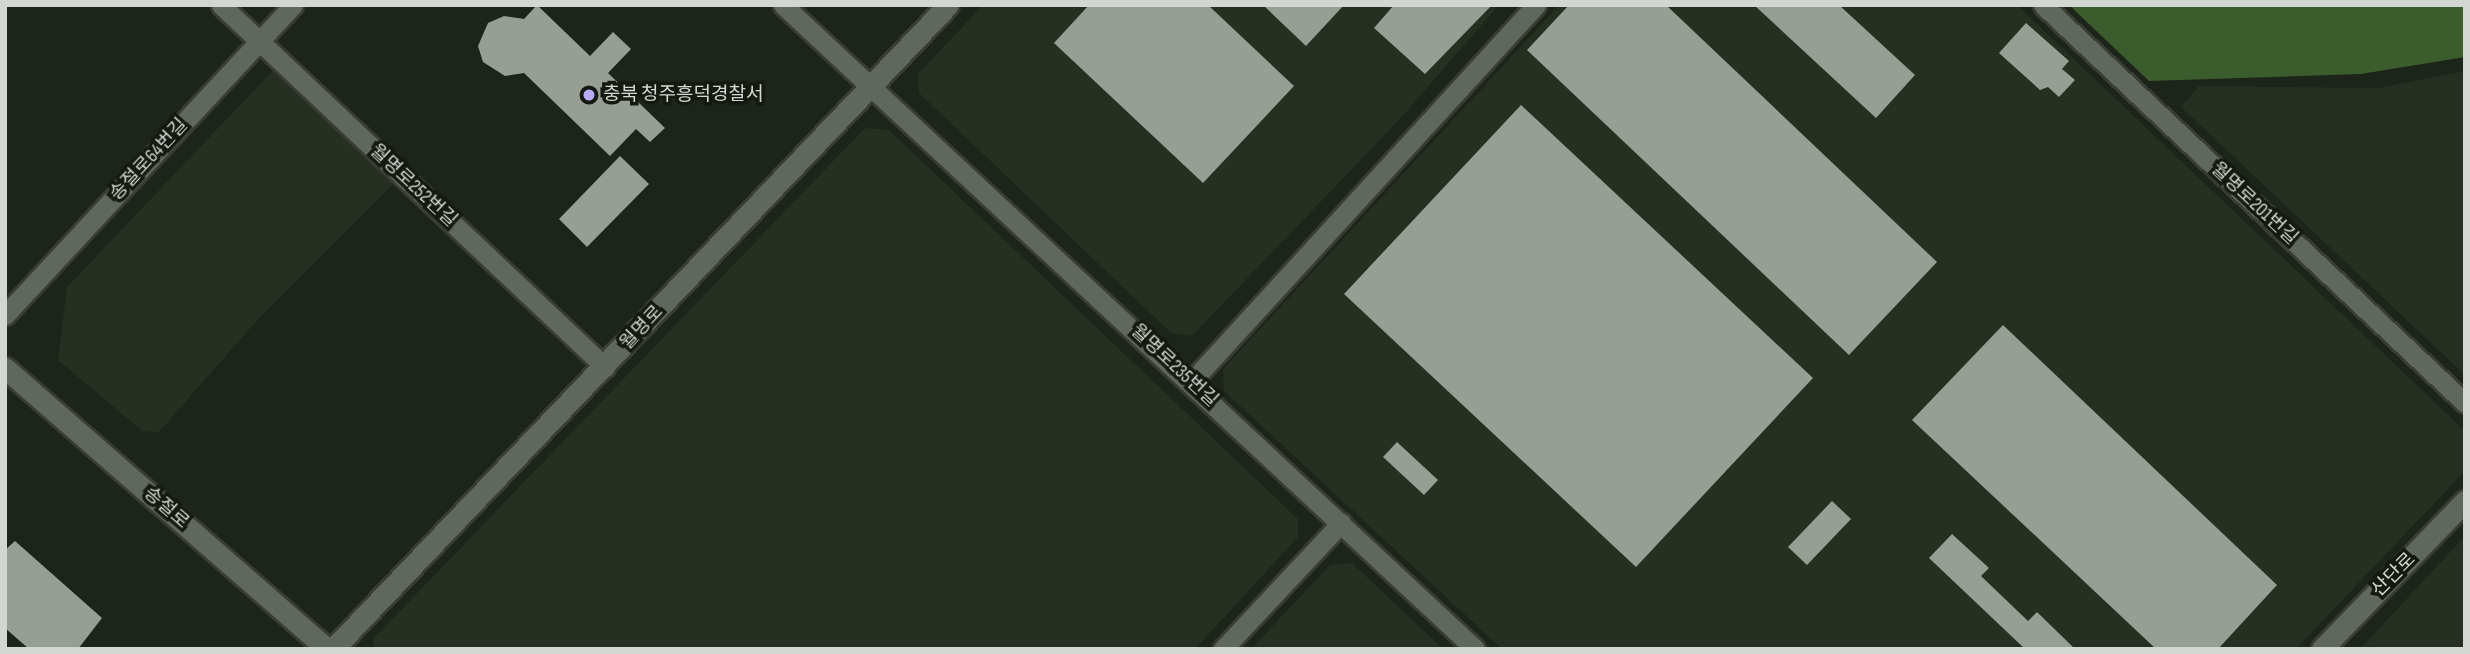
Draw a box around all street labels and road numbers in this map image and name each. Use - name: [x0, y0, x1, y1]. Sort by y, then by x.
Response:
- street label: 송절로64번길: [105, 114, 193, 206]
- street label: 월명로252번길: [365, 140, 461, 232]
- street label: 월명로201번길: [2206, 158, 2302, 250]
- street label: 월명로: [616, 301, 668, 355]
- street label: 월명로235번길: [1126, 320, 1222, 412]
- street label: 송절로: [139, 482, 193, 534]
- street label: 산단로: [2367, 548, 2421, 602]

